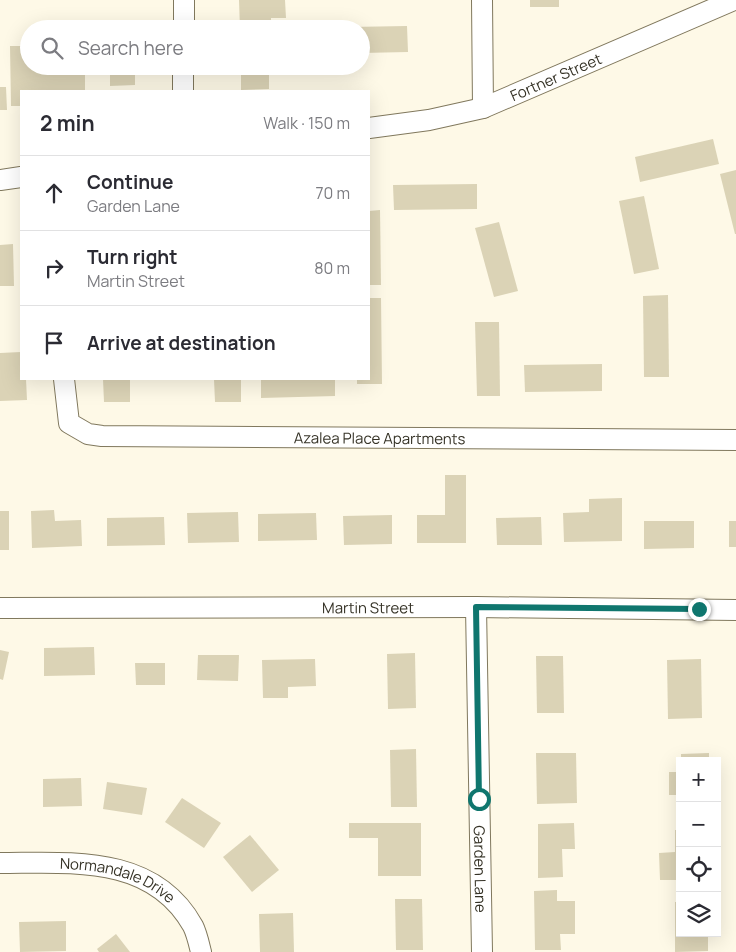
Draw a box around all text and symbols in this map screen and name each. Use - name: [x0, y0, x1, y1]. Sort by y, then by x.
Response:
- search box: [20, 20, 370, 75]
- icon: search: [38, 34, 66, 62]
- text: Search here: [78, 35, 184, 61]
- street label: Fortner Street: [507, 48, 605, 106]
- text: 2 min: [40, 109, 95, 137]
- text: Walk · 150 m: [263, 112, 350, 134]
- text: Continue: [87, 169, 173, 195]
- icon: ahead: [40, 179, 68, 207]
- text: 70 m: [315, 182, 350, 204]
- text: Garden Lane: [87, 195, 180, 217]
- text: Turn right: [87, 244, 177, 270]
- icon: right: [40, 254, 68, 282]
- text: 80 m: [314, 257, 350, 279]
- text: Martin Street: [87, 270, 185, 292]
- icon: arrive: [40, 329, 68, 357]
- text: Arrive at destination: [87, 330, 276, 356]
- street label: Azalea Place Apartments: [294, 427, 466, 449]
- street label: Martin Street: [322, 597, 414, 618]
- route end: [688, 598, 711, 621]
- map controls: [676, 757, 721, 937]
- button: +: [676, 757, 721, 802]
- route start: [468, 788, 491, 811]
- button: −: [676, 802, 721, 847]
- street label: Garden Lane: [469, 825, 492, 913]
- button: locate: [676, 847, 721, 892]
- street label: Normandale Drive: [60, 852, 181, 907]
- button: layers: [676, 892, 721, 937]

